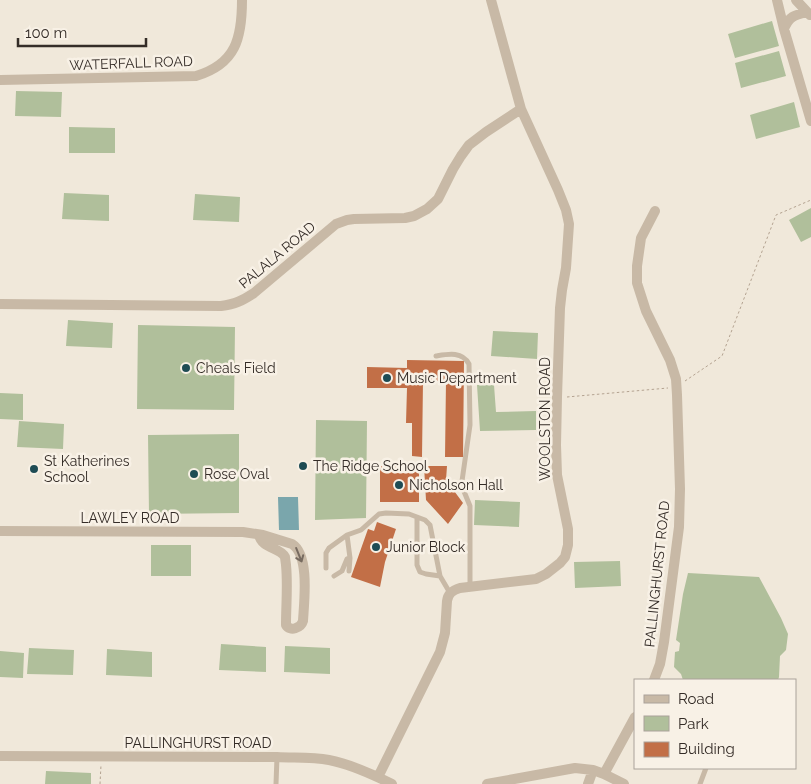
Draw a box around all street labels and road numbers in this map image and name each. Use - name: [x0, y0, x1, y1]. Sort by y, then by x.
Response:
- street label: WATERFALL ROAD: [69, 53, 193, 73]
- street label: PALALA ROAD: [236, 218, 318, 292]
- street label: WOOLSTON ROAD: [537, 357, 553, 481]
- street label: PALLINGHURST ROAD: [641, 500, 673, 648]
- street label: LAWLEY ROAD: [80, 510, 180, 526]
- street label: PALLINGHURST ROAD: [124, 735, 272, 751]

